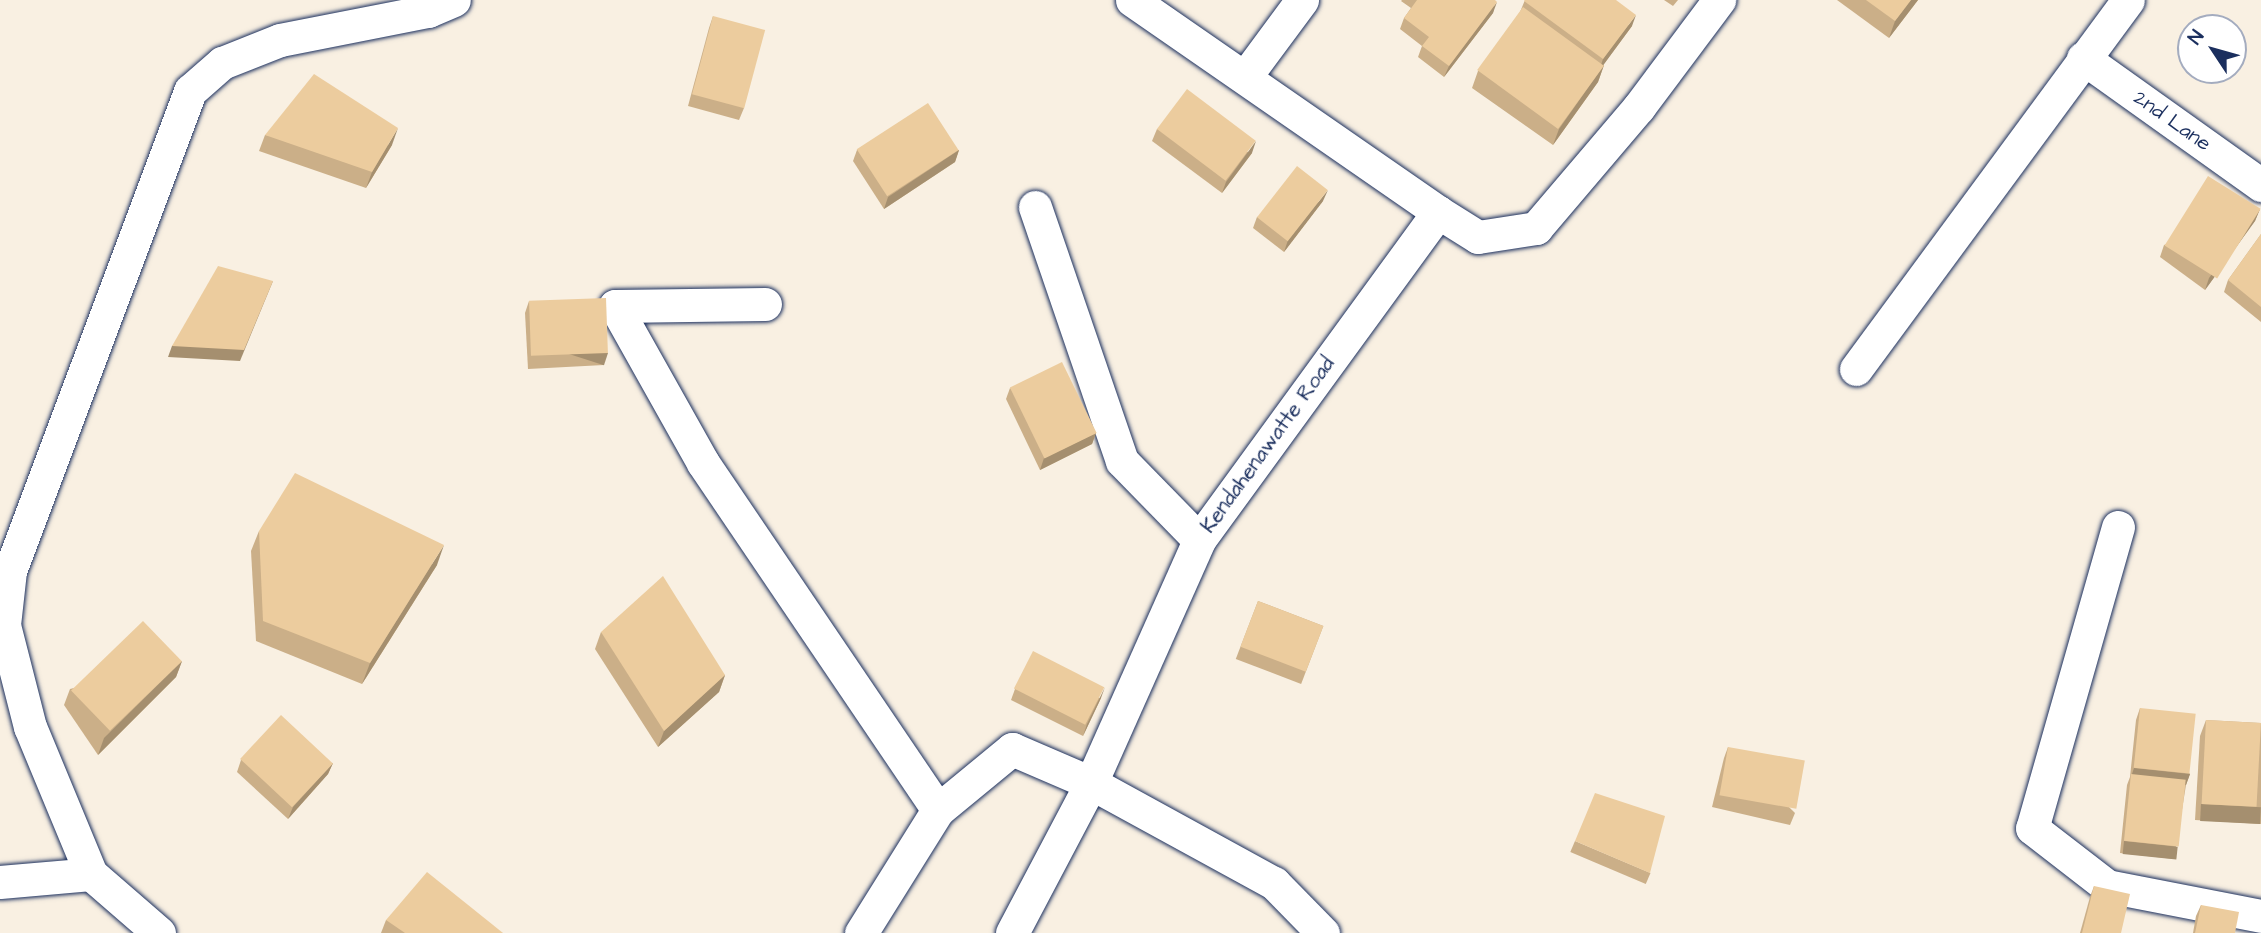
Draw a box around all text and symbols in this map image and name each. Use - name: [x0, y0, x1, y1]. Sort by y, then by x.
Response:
- north arrow: [2177, 14, 2247, 84]
- text: N: [2182, 25, 2211, 50]
- street label: 2nd Lane: [2128, 85, 2216, 157]
- street label: Kendahenawatte Road: [1196, 352, 1340, 538]

